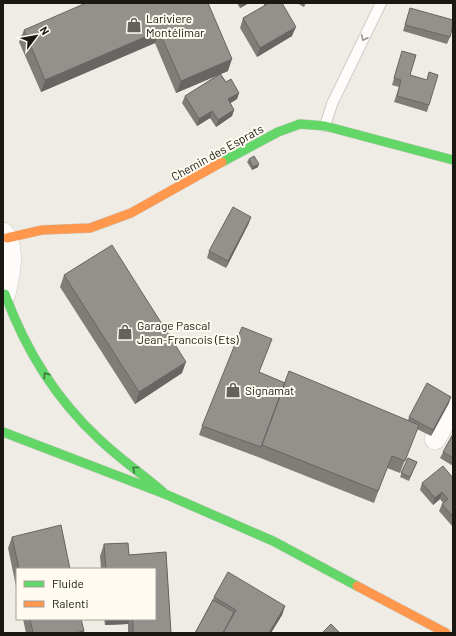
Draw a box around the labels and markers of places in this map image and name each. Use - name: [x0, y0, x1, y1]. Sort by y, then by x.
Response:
- place label: Lariviere Montélimar: [146, 11, 205, 39]
- shop icon: Lariviere Montélimar: [125, 16, 143, 34]
- place label: Garage Pascal Jean-Francois (Ets): [137, 318, 240, 346]
- shop icon: Garage Pascal Jean-Francois (Ets): [116, 323, 134, 341]
- shop icon: Signamat: [224, 381, 242, 399]
- place label: Signamat: [245, 383, 294, 397]

